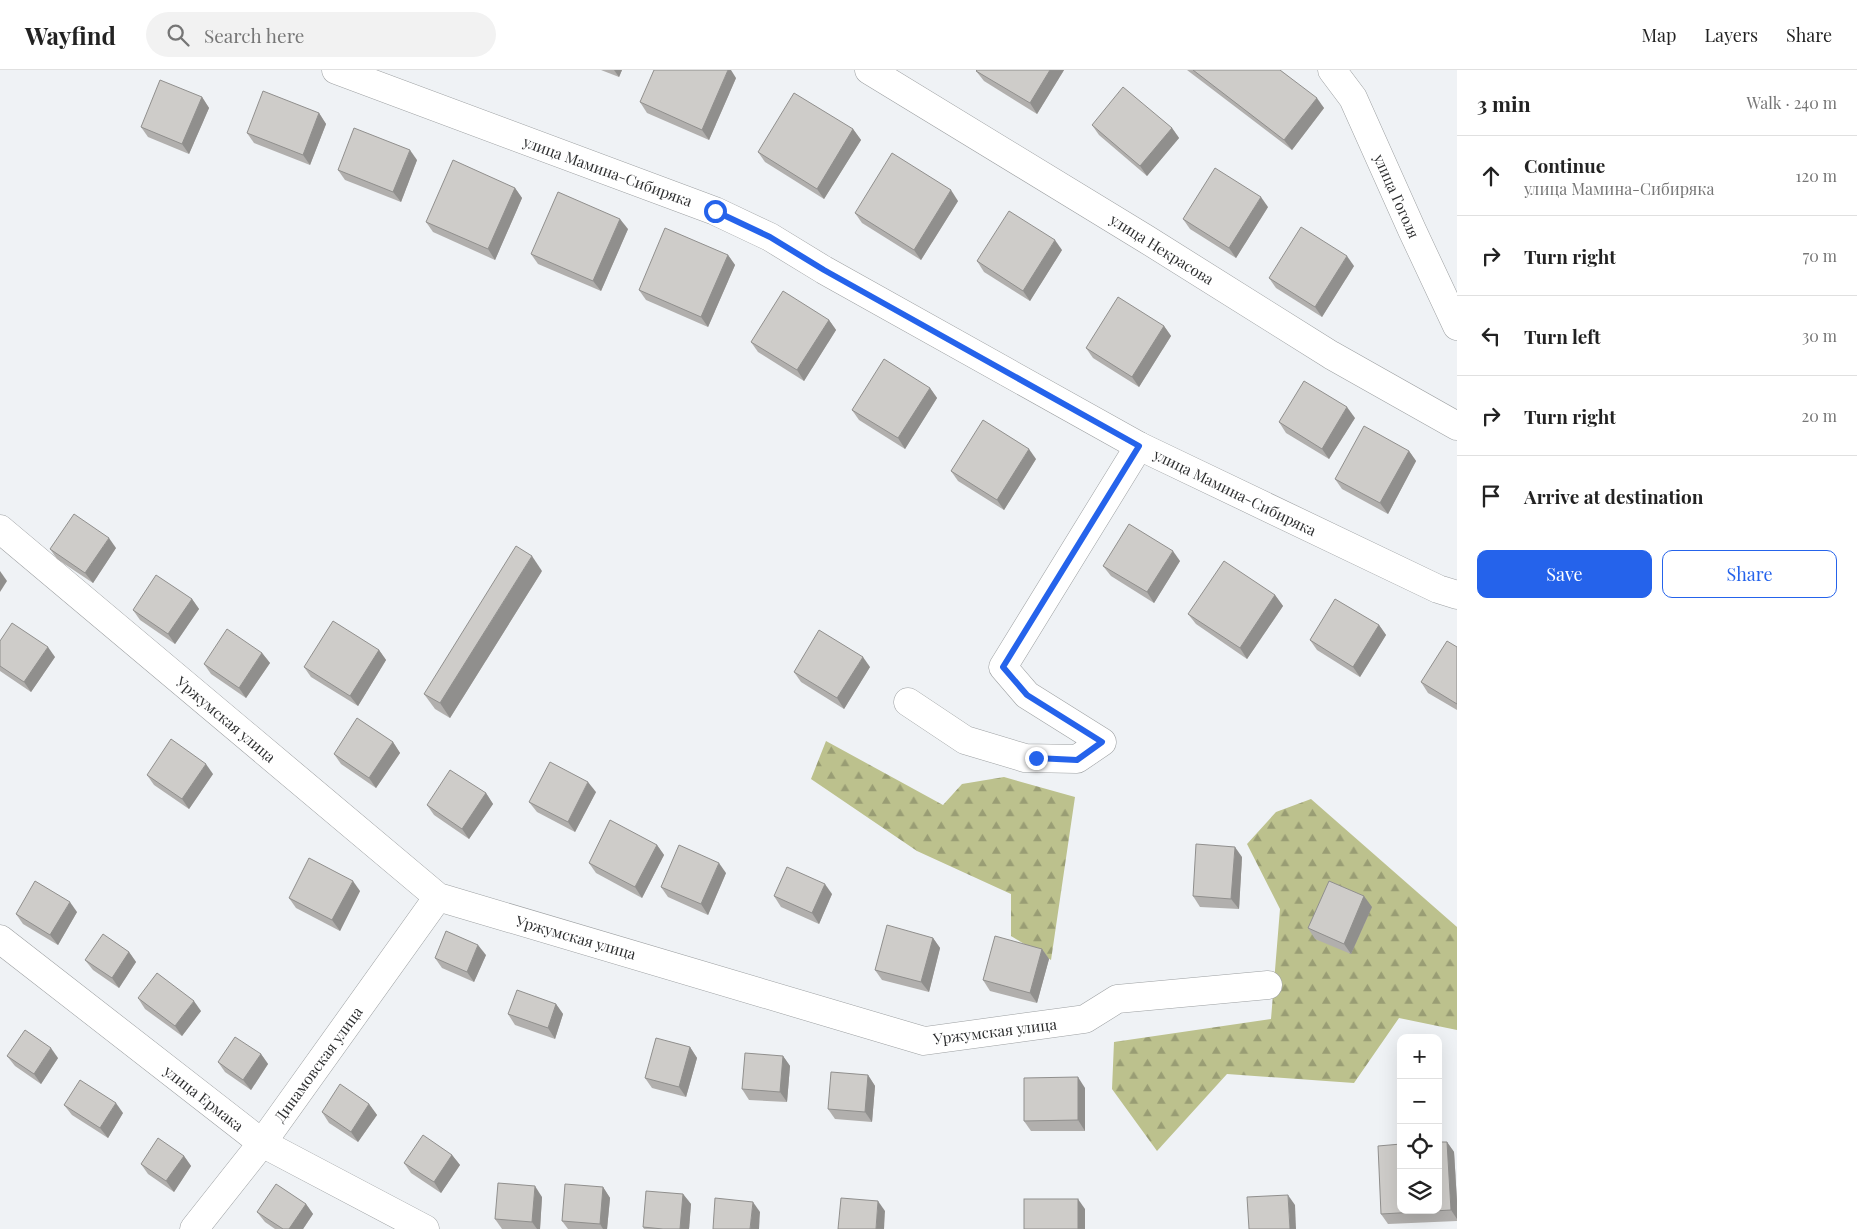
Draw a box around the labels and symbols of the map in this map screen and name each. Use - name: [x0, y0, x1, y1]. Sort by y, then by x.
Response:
- street label: улица Мамина-Сибиряка: [520, 131, 696, 211]
- street label: улица Гоголя: [1369, 150, 1425, 241]
- route start: [704, 200, 727, 223]
- street label: улица Некрасова: [1105, 208, 1218, 289]
- street label: улица Мамина-Сибиряка: [1149, 443, 1320, 540]
- street label: Уржумская улица: [171, 671, 280, 767]
- route end: [1025, 747, 1048, 770]
- street label: Уржумская улица: [513, 910, 639, 964]
- street label: Динамовская улица: [269, 1002, 367, 1126]
- street label: Уржумская улица: [931, 1013, 1058, 1049]
- street label: улица Ермака: [159, 1060, 248, 1136]

